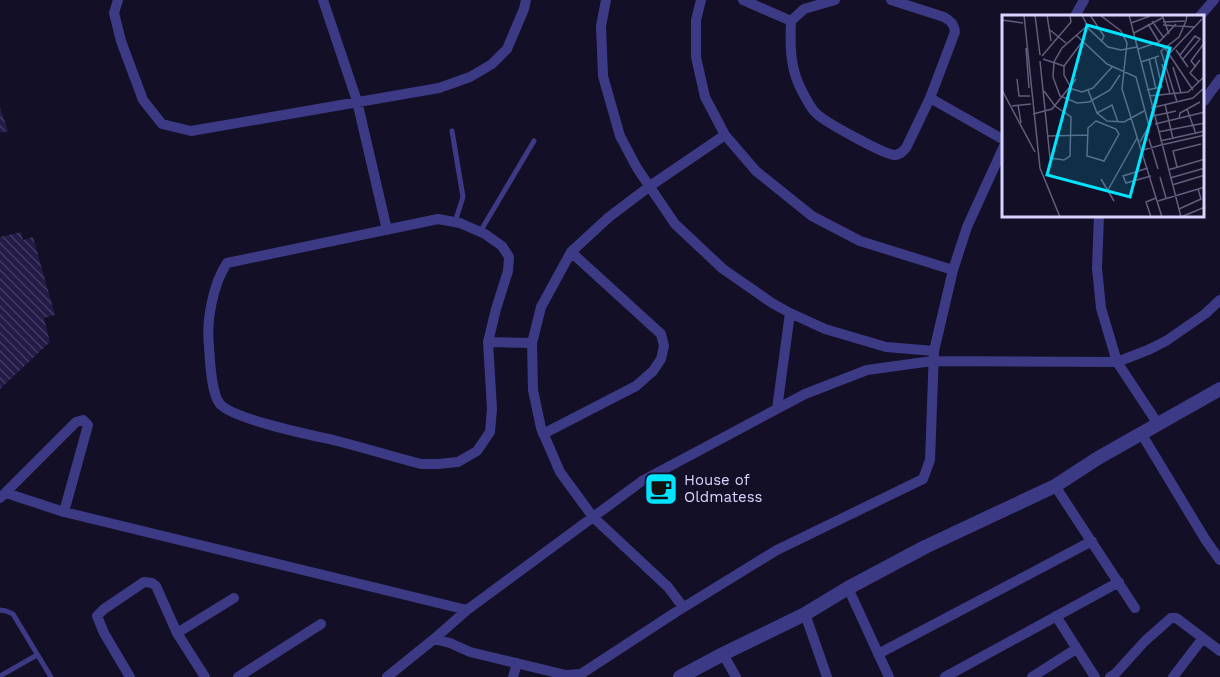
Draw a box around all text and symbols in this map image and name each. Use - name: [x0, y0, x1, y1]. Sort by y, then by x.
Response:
- inset map: [1002, 15, 1205, 218]
- cafe icon: House of Oldmatess: [643, 471, 679, 507]
- place label: House of Oldmatess: [684, 471, 763, 506]

